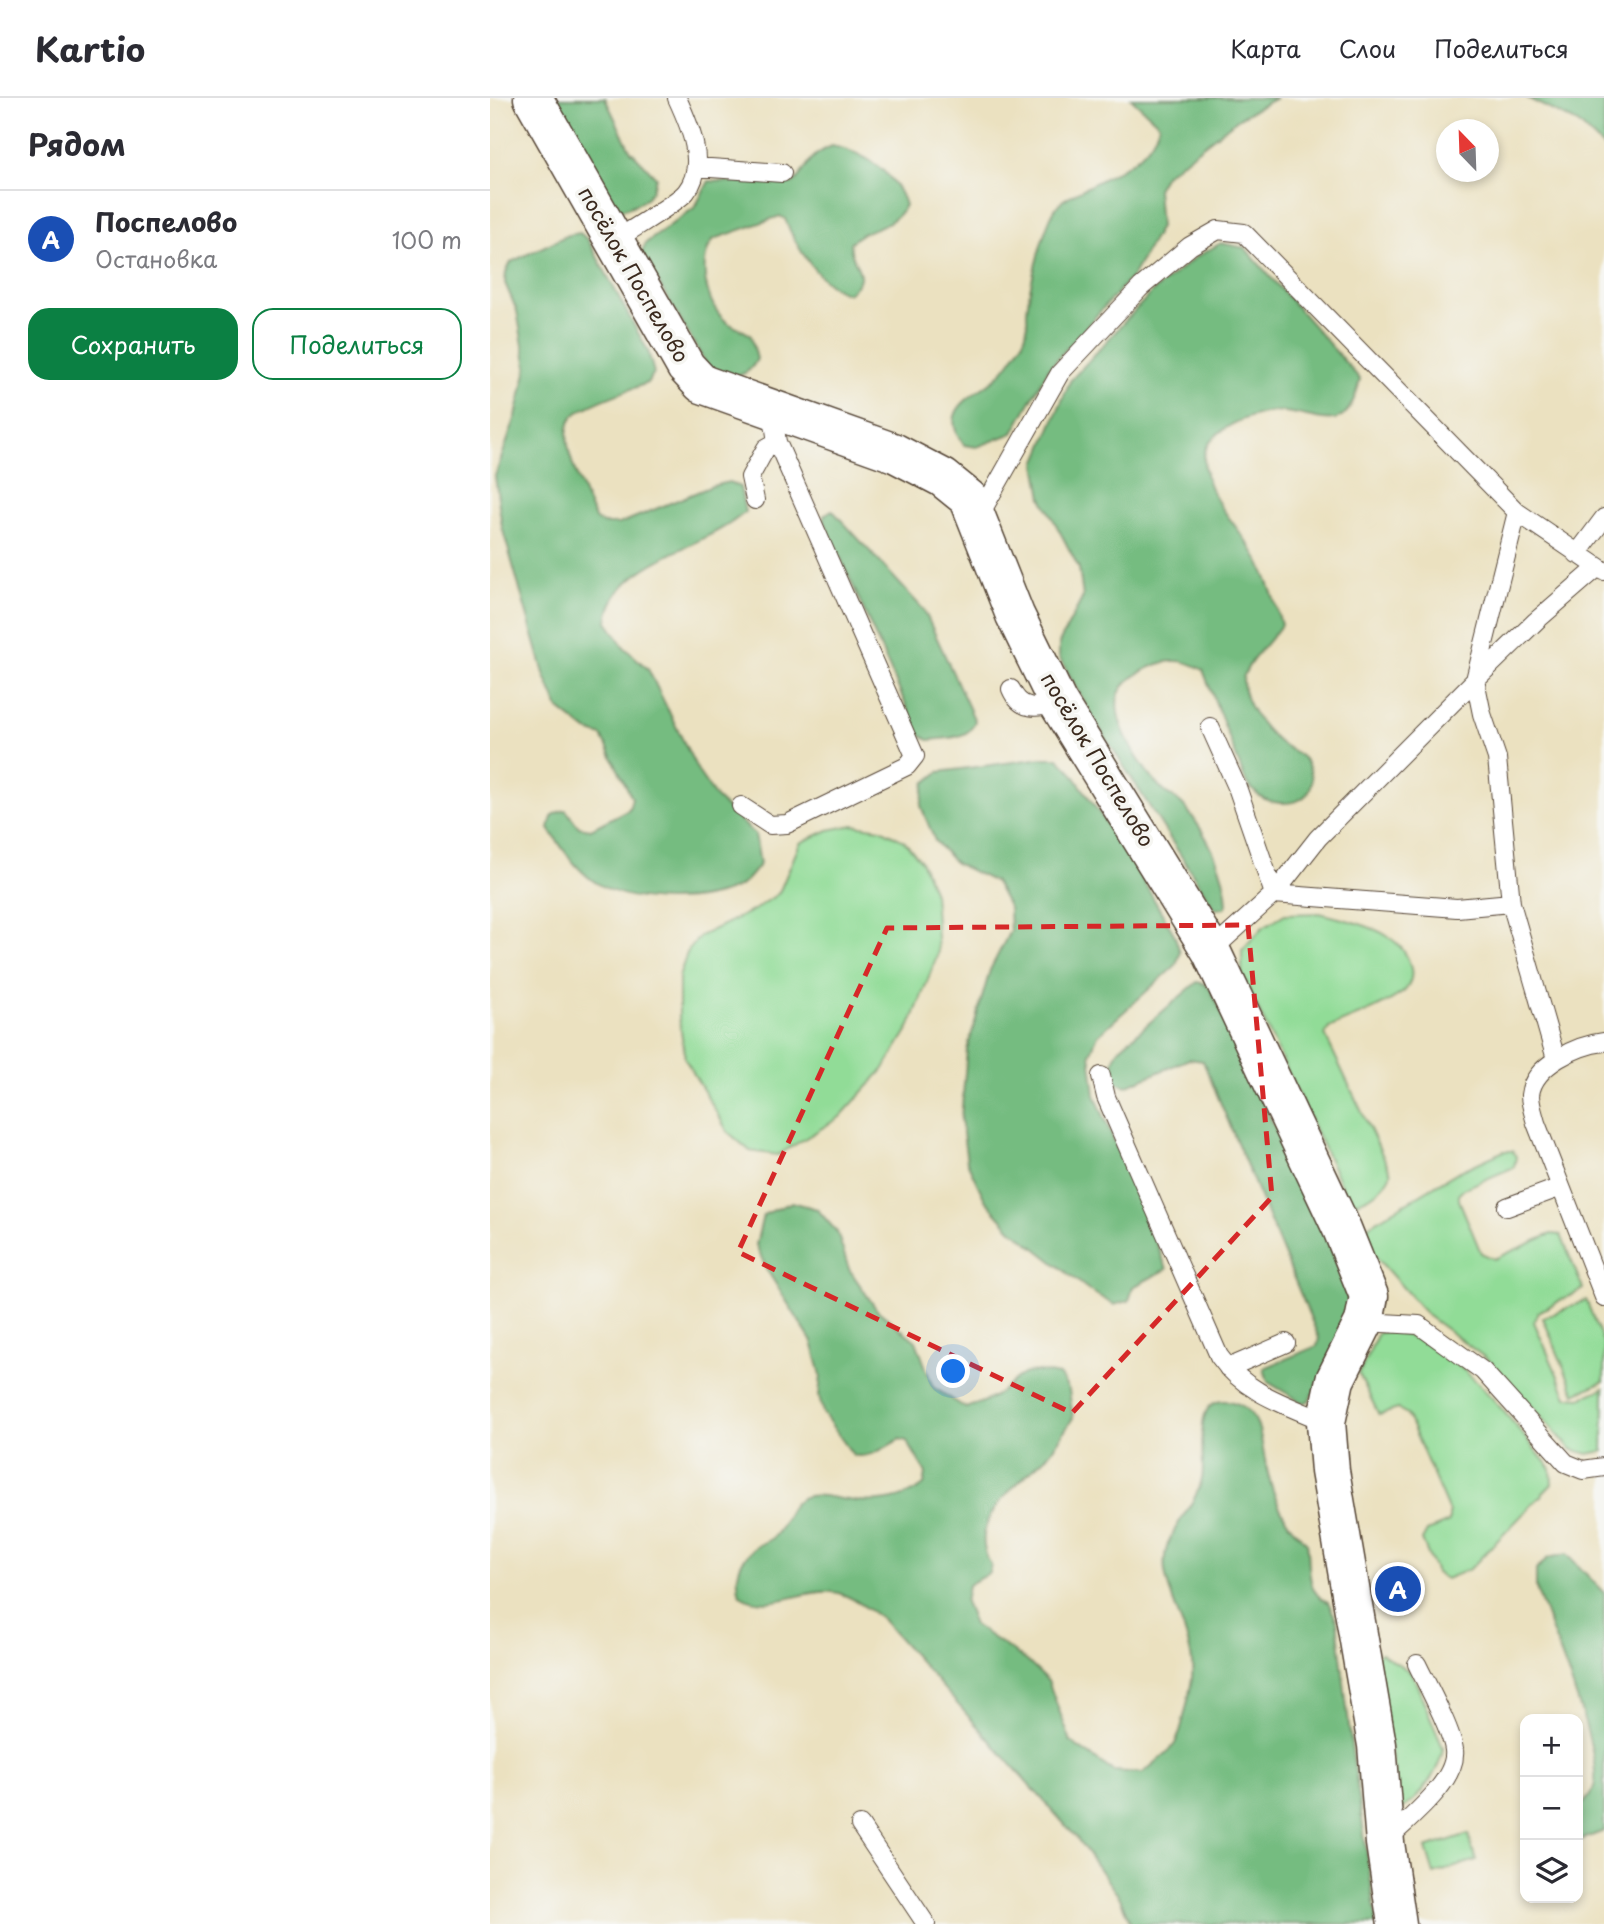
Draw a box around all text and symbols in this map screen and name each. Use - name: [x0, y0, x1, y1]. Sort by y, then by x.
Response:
- text: Kartio: [35, 23, 145, 73]
- text: Карта: [1230, 30, 1301, 66]
- text: Слои: [1339, 30, 1396, 66]
- text: Поделиться: [1434, 30, 1569, 66]
- north arrow: [1436, 119, 1499, 182]
- text: Рядом: [28, 121, 126, 166]
- street label: посёлок Поспелово: [571, 180, 698, 368]
- text: Поспелово: [95, 202, 237, 241]
- text: A: [42, 222, 60, 257]
- text: 100 m: [392, 222, 462, 257]
- text: Остановка: [95, 241, 217, 276]
- button: Сохранить: [28, 308, 238, 380]
- button: Поделиться: [252, 308, 462, 380]
- street label: посёлок Поспелово: [1034, 665, 1164, 852]
- your location: [936, 1354, 970, 1388]
- pin: A: [1375, 1563, 1421, 1615]
- map controls: [1520, 1714, 1583, 1903]
- button: +: [1520, 1714, 1583, 1777]
- button: −: [1520, 1777, 1583, 1840]
- button: layers: [1520, 1840, 1583, 1903]

